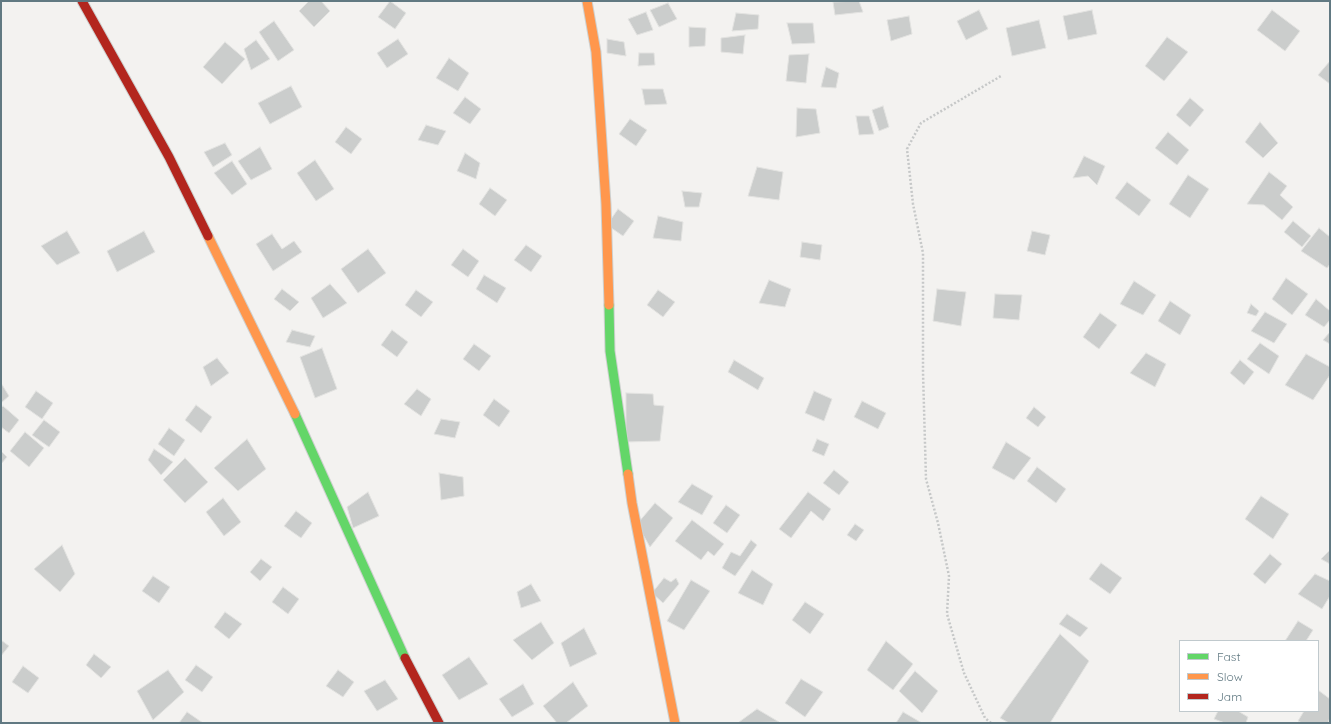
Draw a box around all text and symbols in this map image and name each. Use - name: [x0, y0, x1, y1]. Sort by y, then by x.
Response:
- legend: [1179, 640, 1319, 712]
- text: Fast: [1217, 649, 1241, 664]
- text: Slow: [1217, 669, 1243, 684]
- text: Jam: [1217, 689, 1242, 704]

